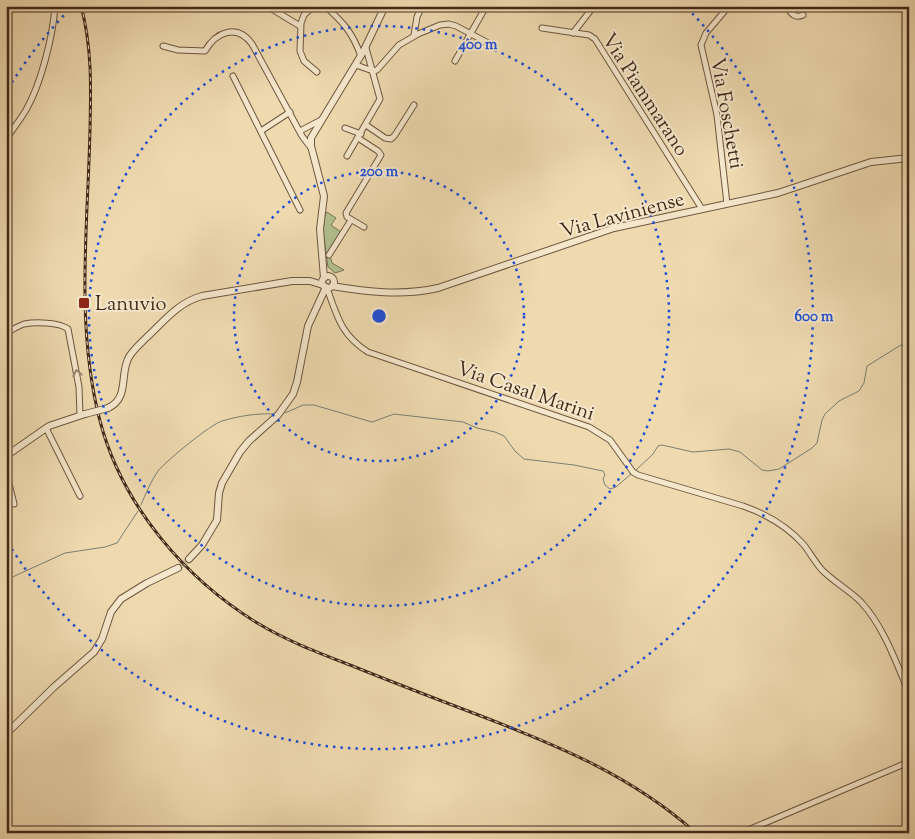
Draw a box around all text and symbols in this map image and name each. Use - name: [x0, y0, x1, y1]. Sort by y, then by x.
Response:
- street label: Via Piammarano: [593, 28, 695, 163]
- text: 400 m: [458, 35, 498, 56]
- street label: Via Foschetti: [701, 55, 750, 172]
- text: 200 m: [360, 162, 399, 183]
- street label: Via Laviniense: [558, 186, 688, 247]
- place label: Lanuvio: [95, 291, 166, 320]
- marker: Lanuvio: [77, 296, 91, 310]
- centre of rings: [370, 307, 388, 325]
- text: 600 m: [795, 307, 834, 328]
- street label: Via Casal Marini: [452, 355, 598, 430]
- one-way arrow: [72, 368, 82, 377]

